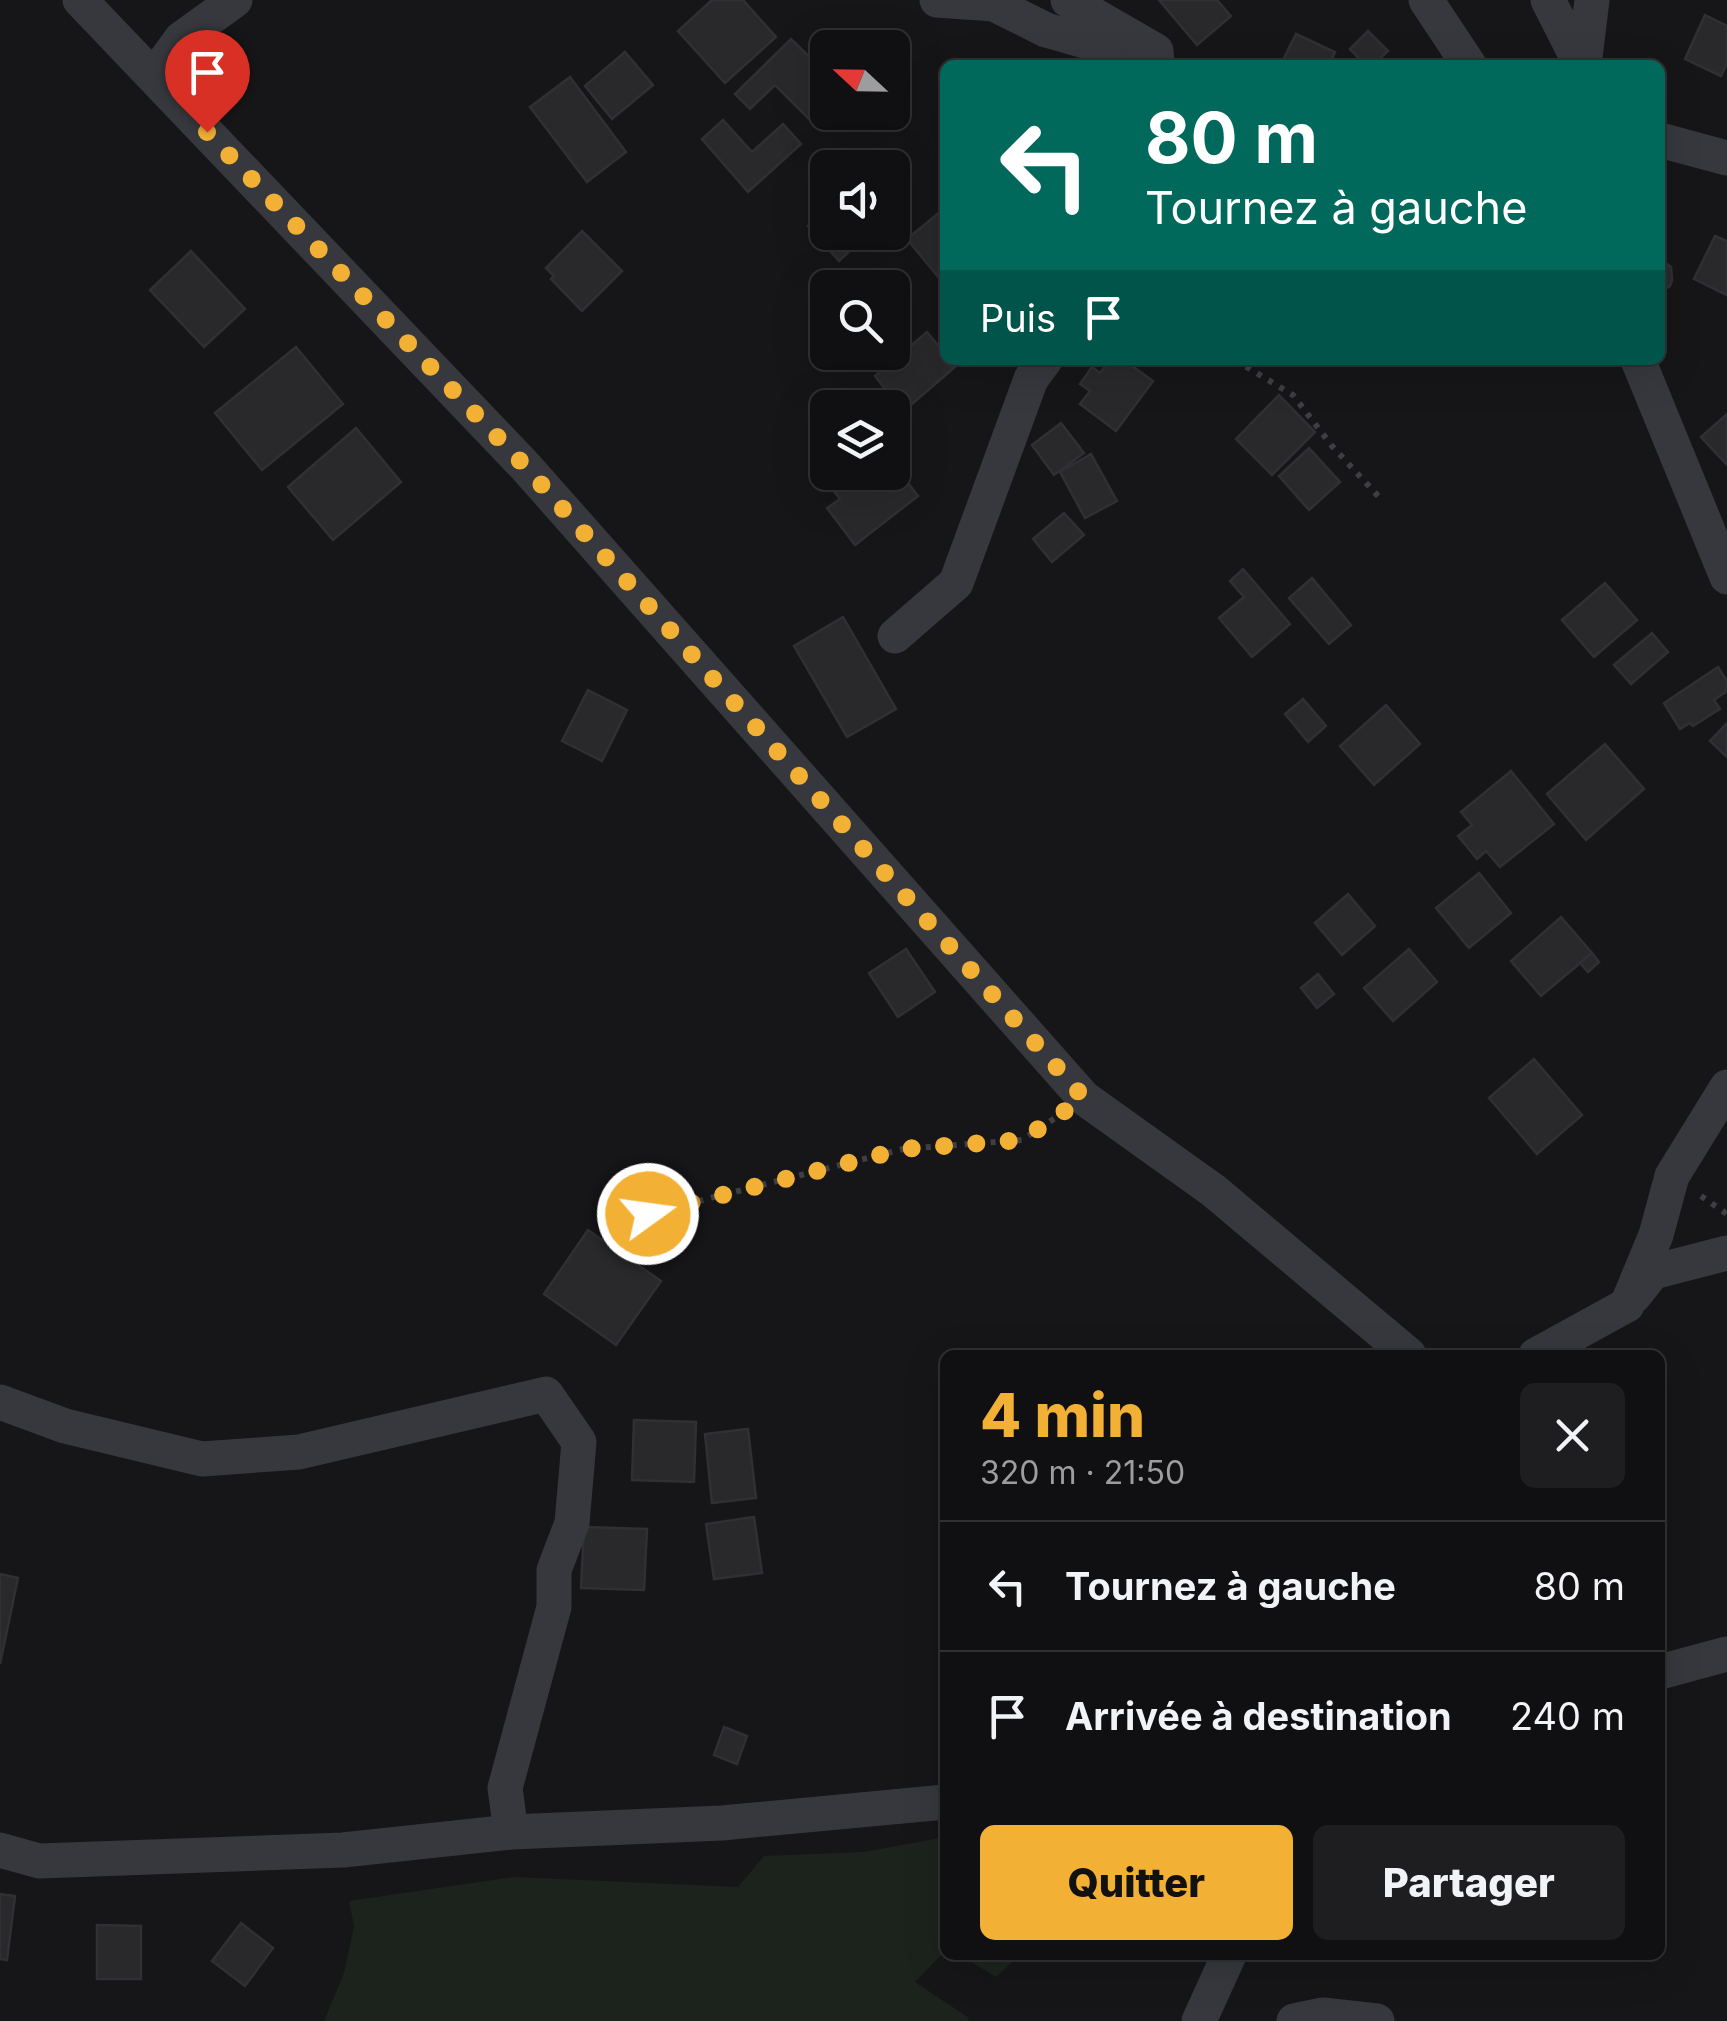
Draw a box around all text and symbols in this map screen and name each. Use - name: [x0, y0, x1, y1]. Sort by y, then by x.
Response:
- pin: [165, 30, 250, 133]
- north arrow: [810, 30, 910, 130]
- map controls: [810, 30, 910, 490]
- icon: arrive: [180, 45, 235, 100]
- text: 80 m: [1145, 95, 1318, 180]
- icon: left: [980, 100, 1110, 230]
- button: sound: [810, 150, 910, 250]
- text: Tournez à gauche: [1145, 180, 1527, 235]
- button: search: [810, 270, 910, 370]
- icon: arrive: [1076, 290, 1131, 345]
- text: Puis: [980, 295, 1056, 341]
- button: layers: [810, 390, 910, 490]
- position arrow: [596, 1162, 700, 1266]
- text: 4 min: [980, 1379, 1145, 1451]
- button: close: [1520, 1383, 1625, 1488]
- text: 320 m · 21:50: [980, 1453, 1185, 1492]
- icon: left: [980, 1559, 1035, 1614]
- text: Tournez à gauche: [1065, 1563, 1396, 1609]
- text: 80 m: [1534, 1563, 1625, 1609]
- icon: arrive: [980, 1689, 1035, 1744]
- text: Arrivée à destination: [1065, 1693, 1452, 1739]
- text: 240 m: [1510, 1693, 1625, 1739]
- button: Quitter: [980, 1825, 1293, 1940]
- button: Partager: [1313, 1825, 1625, 1940]

